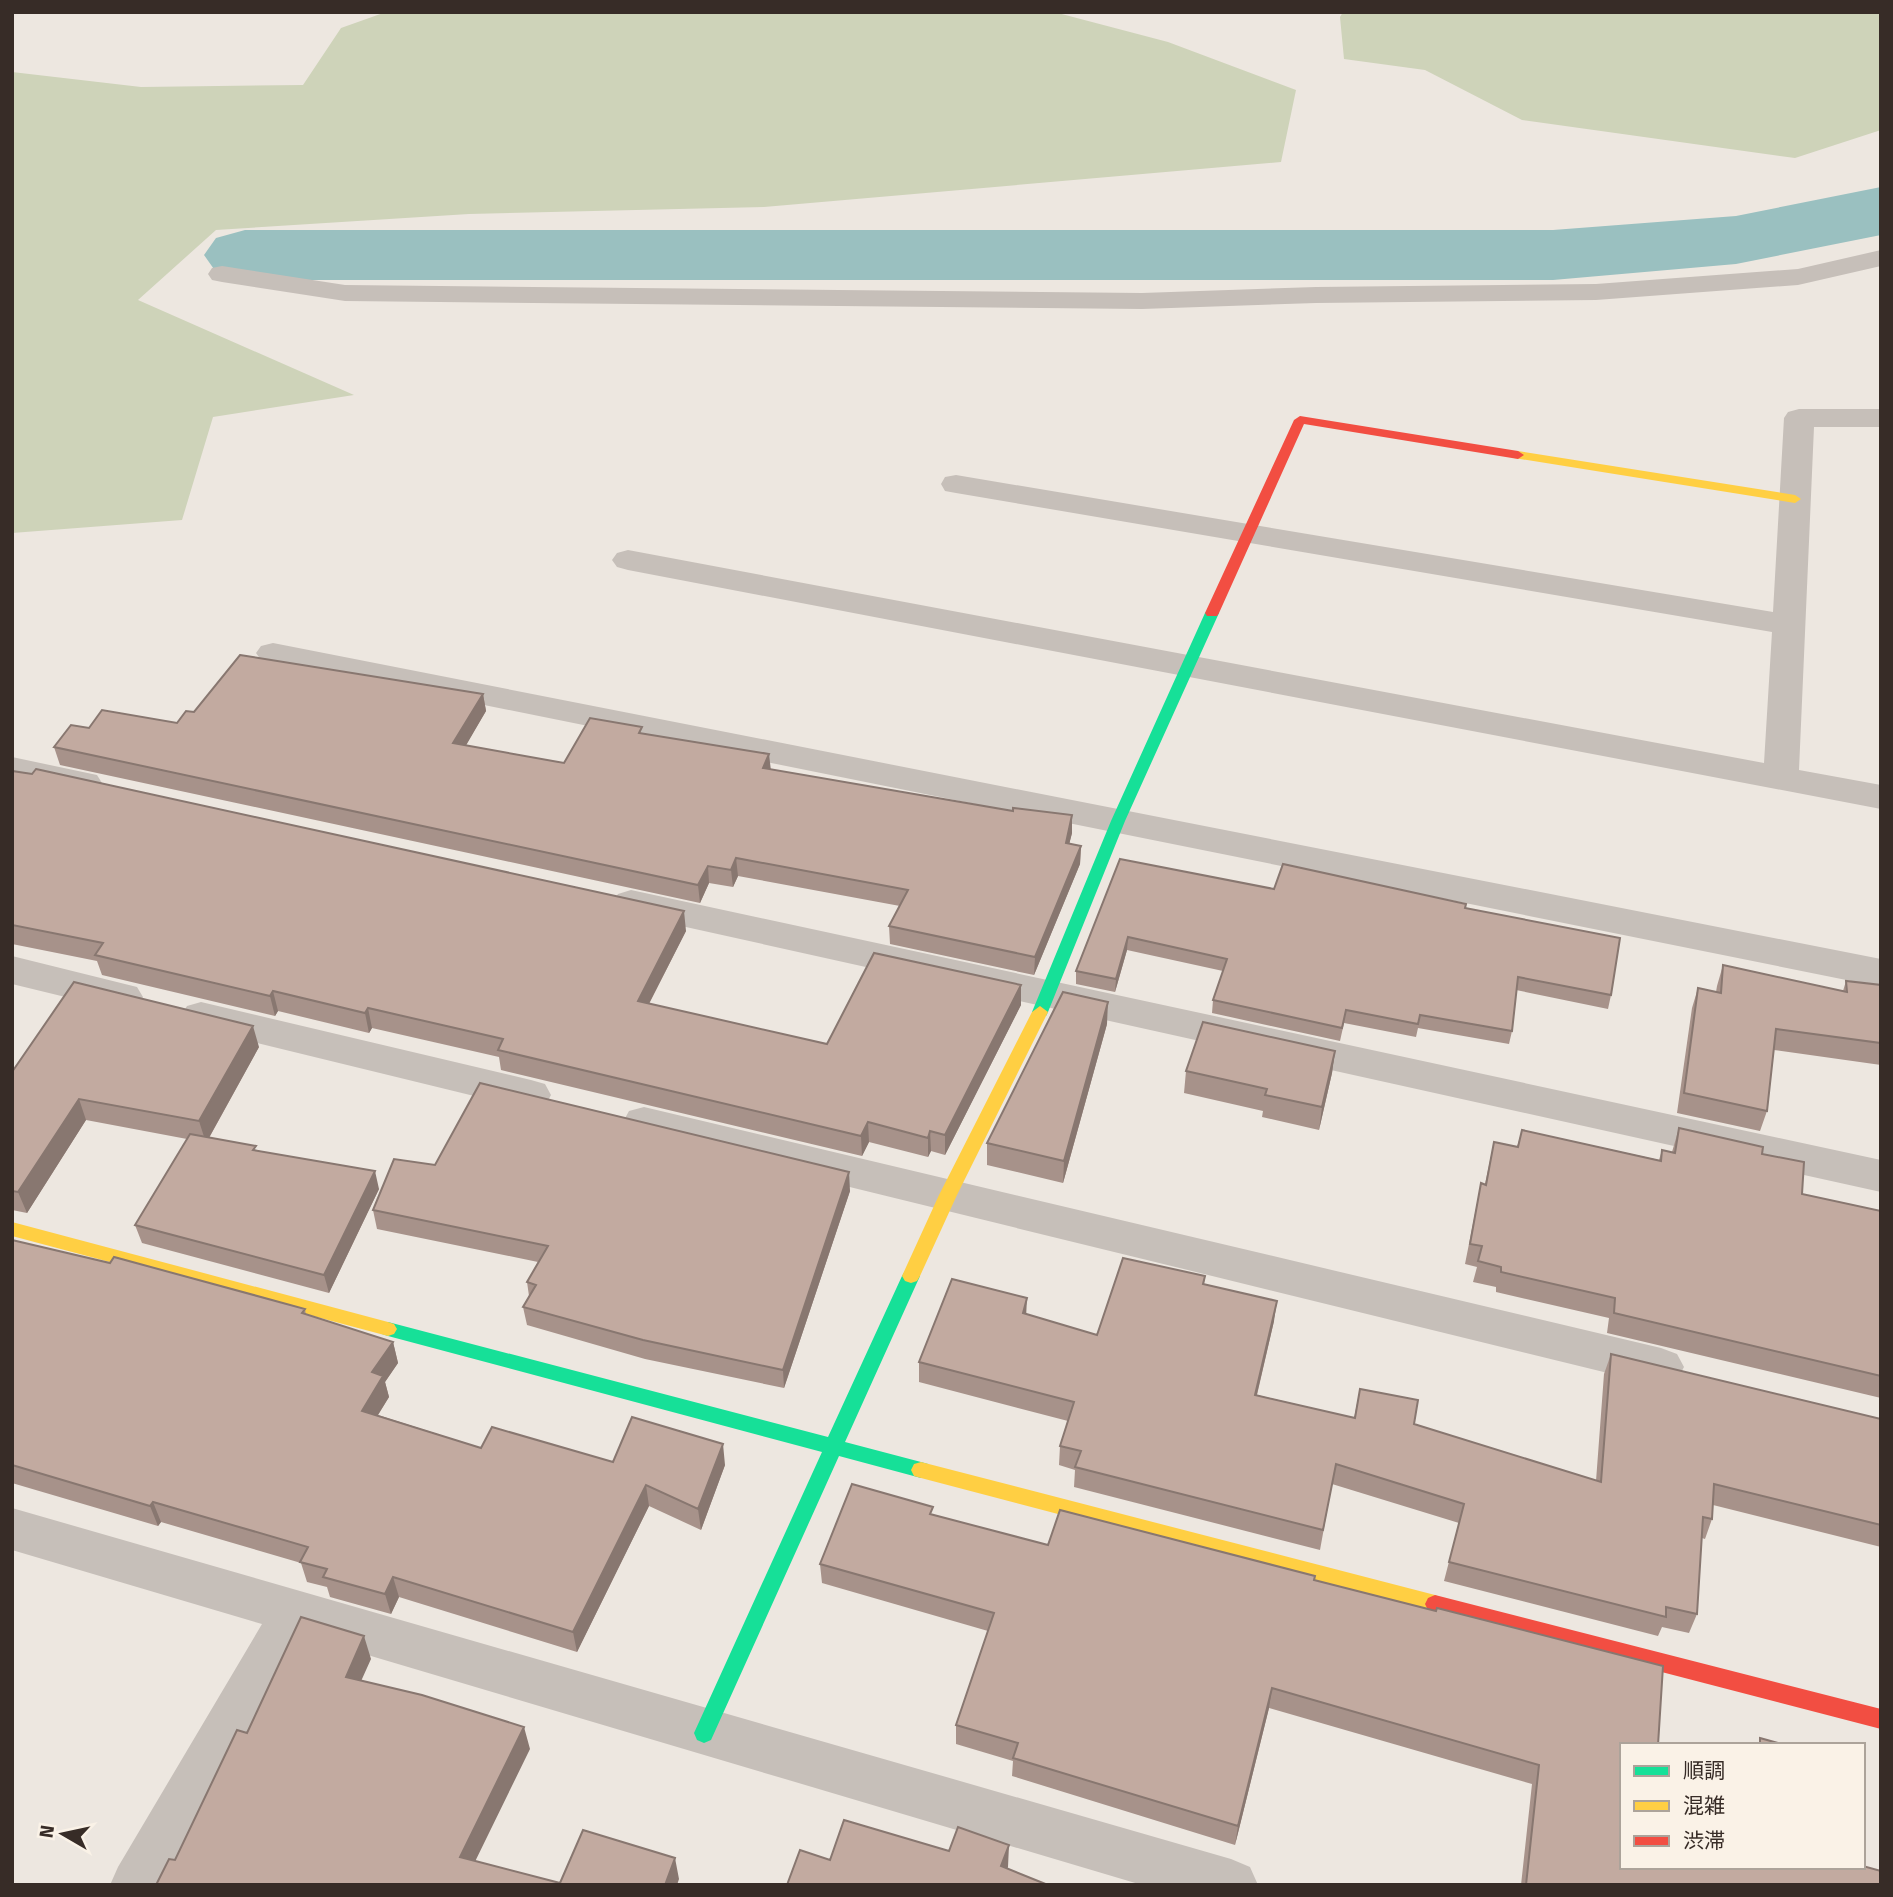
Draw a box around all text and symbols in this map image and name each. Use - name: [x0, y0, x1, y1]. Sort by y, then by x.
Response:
- legend: [1620, 1743, 1865, 1869]
- text: 順調: [1683, 1758, 1725, 1784]
- text: 混雑: [1683, 1793, 1725, 1819]
- north arrow: [28, 1799, 98, 1869]
- text: N: [34, 1823, 59, 1839]
- text: 渋滞: [1683, 1828, 1725, 1854]

